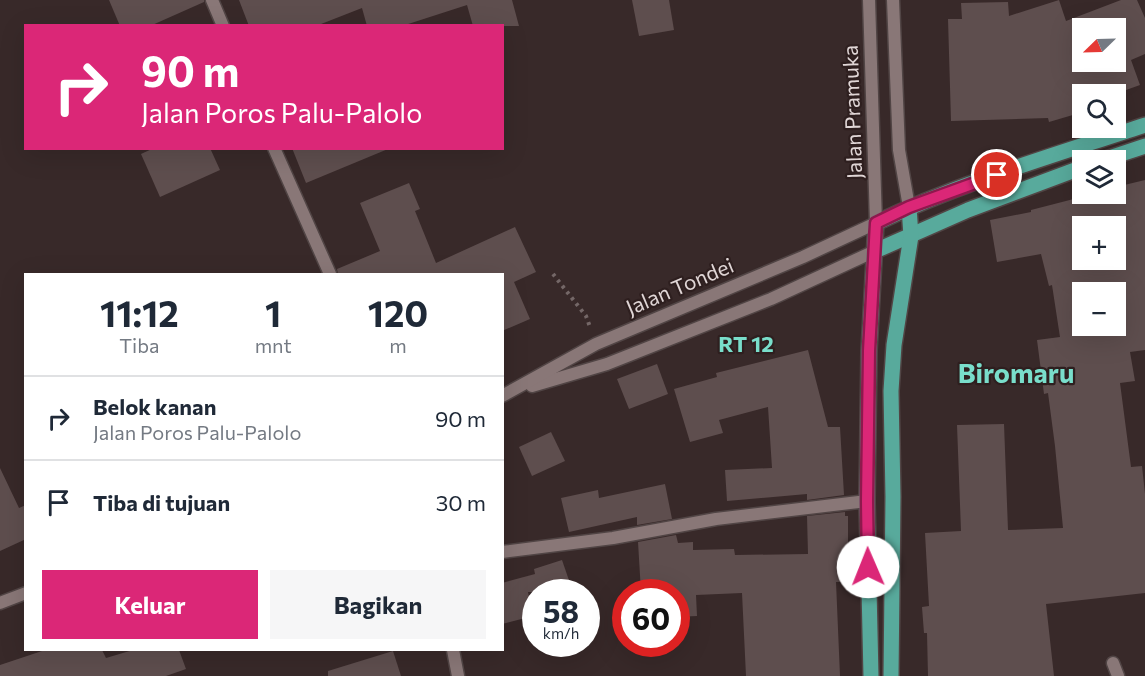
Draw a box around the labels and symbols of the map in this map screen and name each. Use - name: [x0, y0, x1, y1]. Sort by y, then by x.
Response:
- north arrow: [1072, 18, 1126, 72]
- street label: Jalan Pramuka: [837, 45, 866, 180]
- pin: [971, 149, 1022, 200]
- street label: Jalan Tondei: [622, 252, 737, 319]
- district label: RT 12: [718, 330, 774, 357]
- district label: Biromaru: [958, 356, 1074, 389]
- position arrow: [836, 535, 900, 599]
- speed limit sign: 60: [612, 579, 690, 657]

